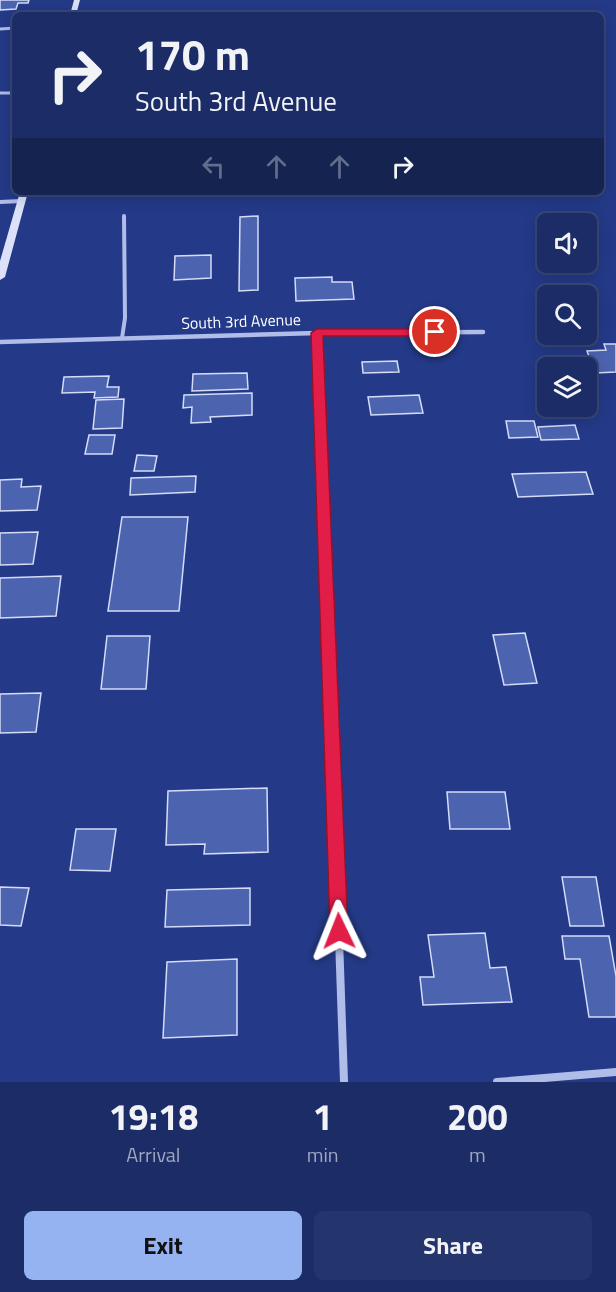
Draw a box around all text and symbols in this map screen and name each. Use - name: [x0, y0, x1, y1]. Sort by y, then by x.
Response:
- text: 170 m: [135, 22, 250, 86]
- icon: right: [36, 36, 114, 114]
- text: South 3rd Avenue: [135, 80, 337, 121]
- icon: left: [197, 150, 230, 183]
- icon: ahead: [260, 150, 293, 183]
- icon: ahead: [323, 150, 356, 183]
- icon: right: [386, 150, 419, 183]
- map controls: [537, 213, 597, 417]
- button: sound: [537, 213, 597, 273]
- button: search: [537, 285, 597, 345]
- pin: [409, 306, 460, 357]
- street label: South 3rd Avenue: [181, 307, 301, 335]
- icon: arrive: [418, 315, 451, 348]
- button: layers: [537, 357, 597, 417]
- position arrow: [307, 899, 371, 963]
- text: 19:18: [108, 1089, 198, 1144]
- text: 1: [313, 1089, 333, 1144]
- text: 200: [447, 1089, 508, 1144]
- text: Arrival: [126, 1139, 181, 1170]
- text: min: [307, 1139, 339, 1170]
- text: m: [469, 1139, 486, 1170]
- button: Exit: [24, 1211, 302, 1280]
- button: Share: [314, 1211, 592, 1280]

